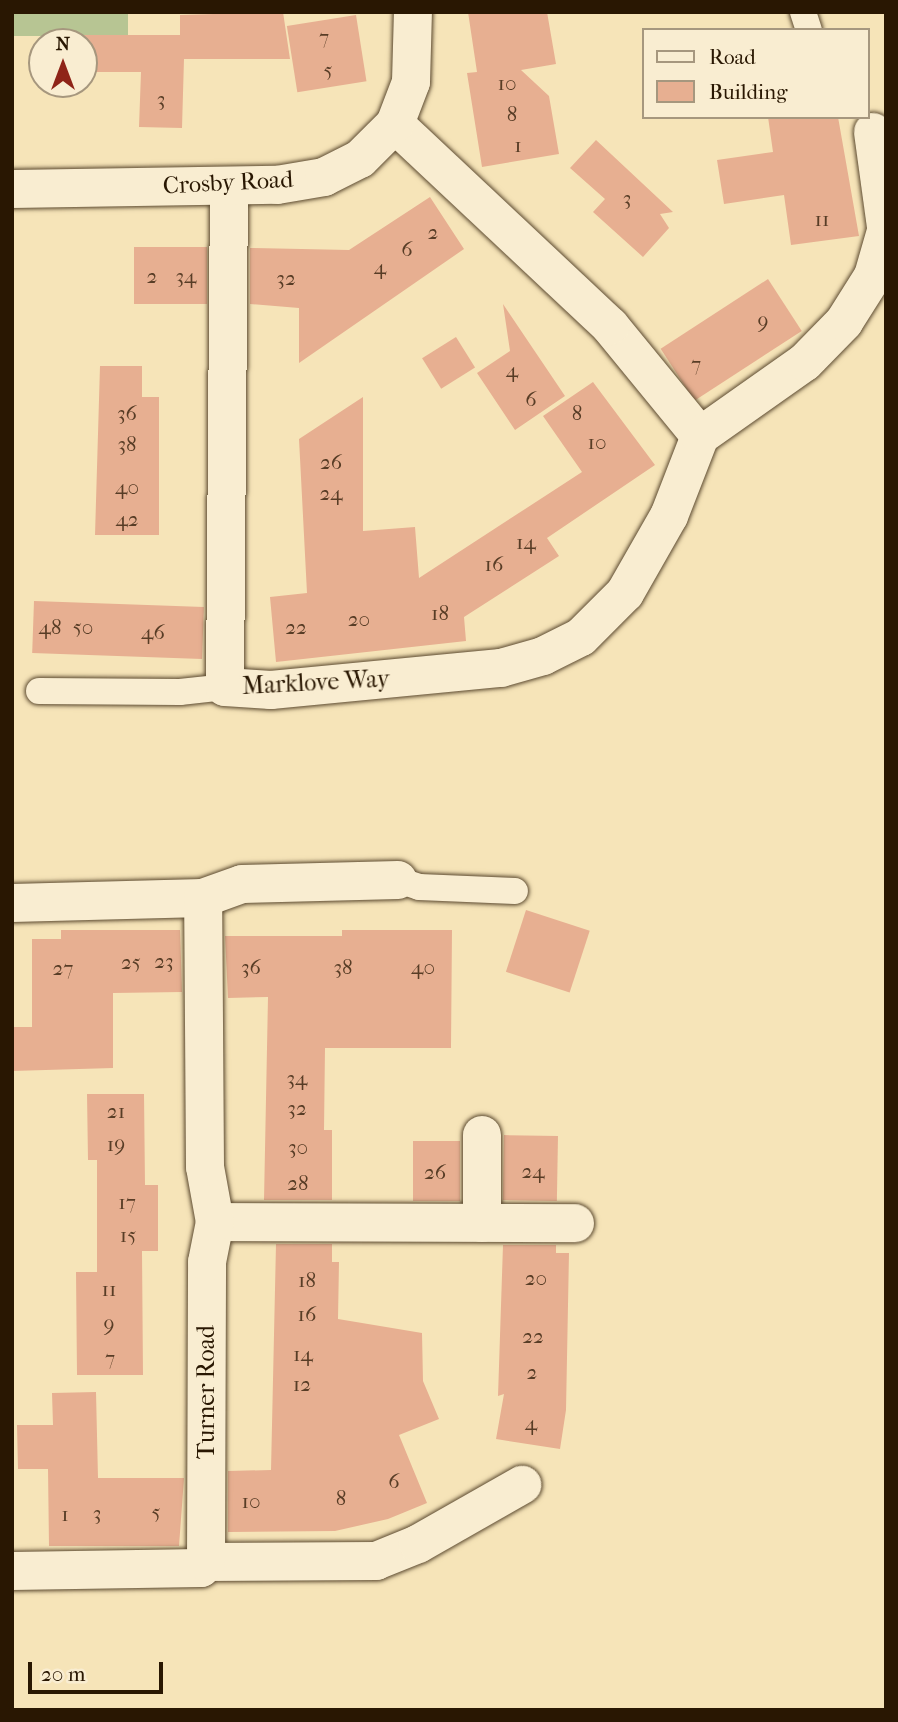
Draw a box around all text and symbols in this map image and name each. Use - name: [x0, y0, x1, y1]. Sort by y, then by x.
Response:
- house number: 7: [319, 24, 329, 50]
- north arrow: [28, 28, 98, 98]
- legend: [642, 28, 870, 119]
- text: N: [56, 33, 70, 55]
- text: Road: [709, 45, 756, 69]
- house number: 5: [323, 57, 333, 83]
- house number: 10: [498, 70, 516, 96]
- text: Building: [709, 80, 787, 104]
- house number: 3: [157, 86, 165, 112]
- house number: 8: [507, 101, 517, 127]
- house number: 1: [514, 132, 522, 158]
- street label: Crosby Road: [162, 165, 294, 201]
- house number: 3: [623, 185, 631, 211]
- house number: 11: [815, 206, 829, 232]
- house number: 2: [428, 219, 438, 245]
- house number: 6: [401, 236, 413, 262]
- house number: 4: [374, 254, 386, 280]
- house number: 2: [147, 263, 157, 289]
- house number: 34: [175, 263, 197, 289]
- house number: 32: [276, 265, 296, 291]
- house number: 9: [757, 308, 769, 334]
- house number: 7: [691, 351, 701, 377]
- house number: 4: [506, 357, 518, 383]
- house number: 6: [525, 386, 537, 412]
- house number: 36: [117, 400, 137, 426]
- house number: 8: [572, 400, 582, 426]
- house number: 10: [588, 429, 606, 455]
- house number: 38: [117, 431, 137, 457]
- house number: 26: [320, 449, 342, 475]
- house number: 40: [115, 474, 139, 500]
- house number: 24: [319, 480, 343, 506]
- house number: 42: [115, 506, 139, 532]
- house number: 14: [516, 529, 536, 555]
- house number: 16: [485, 551, 503, 577]
- house number: 18: [431, 600, 449, 626]
- house number: 20: [348, 606, 370, 632]
- house number: 48: [39, 614, 61, 640]
- house number: 50: [73, 614, 93, 640]
- house number: 22: [285, 614, 307, 640]
- house number: 46: [141, 619, 165, 645]
- street label: Marklove Way: [242, 665, 390, 701]
- house number: 23: [154, 948, 174, 974]
- house number: 25: [121, 949, 141, 975]
- house number: 36: [241, 954, 261, 980]
- house number: 38: [333, 954, 353, 980]
- house number: 40: [411, 954, 435, 980]
- house number: 27: [53, 955, 73, 981]
- house number: 34: [286, 1065, 308, 1091]
- house number: 32: [287, 1095, 307, 1121]
- house number: 21: [107, 1098, 125, 1124]
- house number: 19: [107, 1131, 125, 1157]
- house number: 30: [288, 1134, 308, 1160]
- house number: 24: [521, 1158, 545, 1184]
- house number: 26: [424, 1159, 446, 1185]
- house number: 28: [287, 1170, 309, 1196]
- house number: 17: [118, 1189, 136, 1215]
- house number: 15: [120, 1222, 136, 1248]
- house number: 20: [525, 1265, 547, 1291]
- house number: 18: [298, 1267, 316, 1293]
- house number: 11: [102, 1276, 116, 1302]
- house number: 16: [298, 1301, 316, 1327]
- house number: 9: [103, 1311, 115, 1337]
- house number: 22: [522, 1323, 544, 1349]
- street label: Turner Road: [193, 1325, 221, 1459]
- house number: 14: [293, 1341, 313, 1367]
- house number: 7: [105, 1345, 115, 1371]
- house number: 2: [527, 1359, 537, 1385]
- house number: 12: [293, 1371, 311, 1397]
- house number: 4: [525, 1410, 537, 1436]
- house number: 6: [388, 1468, 400, 1494]
- house number: 8: [336, 1485, 346, 1511]
- house number: 10: [242, 1488, 260, 1514]
- house number: 5: [151, 1499, 161, 1525]
- house number: 3: [93, 1500, 101, 1526]
- house number: 1: [61, 1501, 69, 1527]
- scale bar: [32, 1648, 166, 1692]
- text: 20 m: [41, 1662, 85, 1686]

